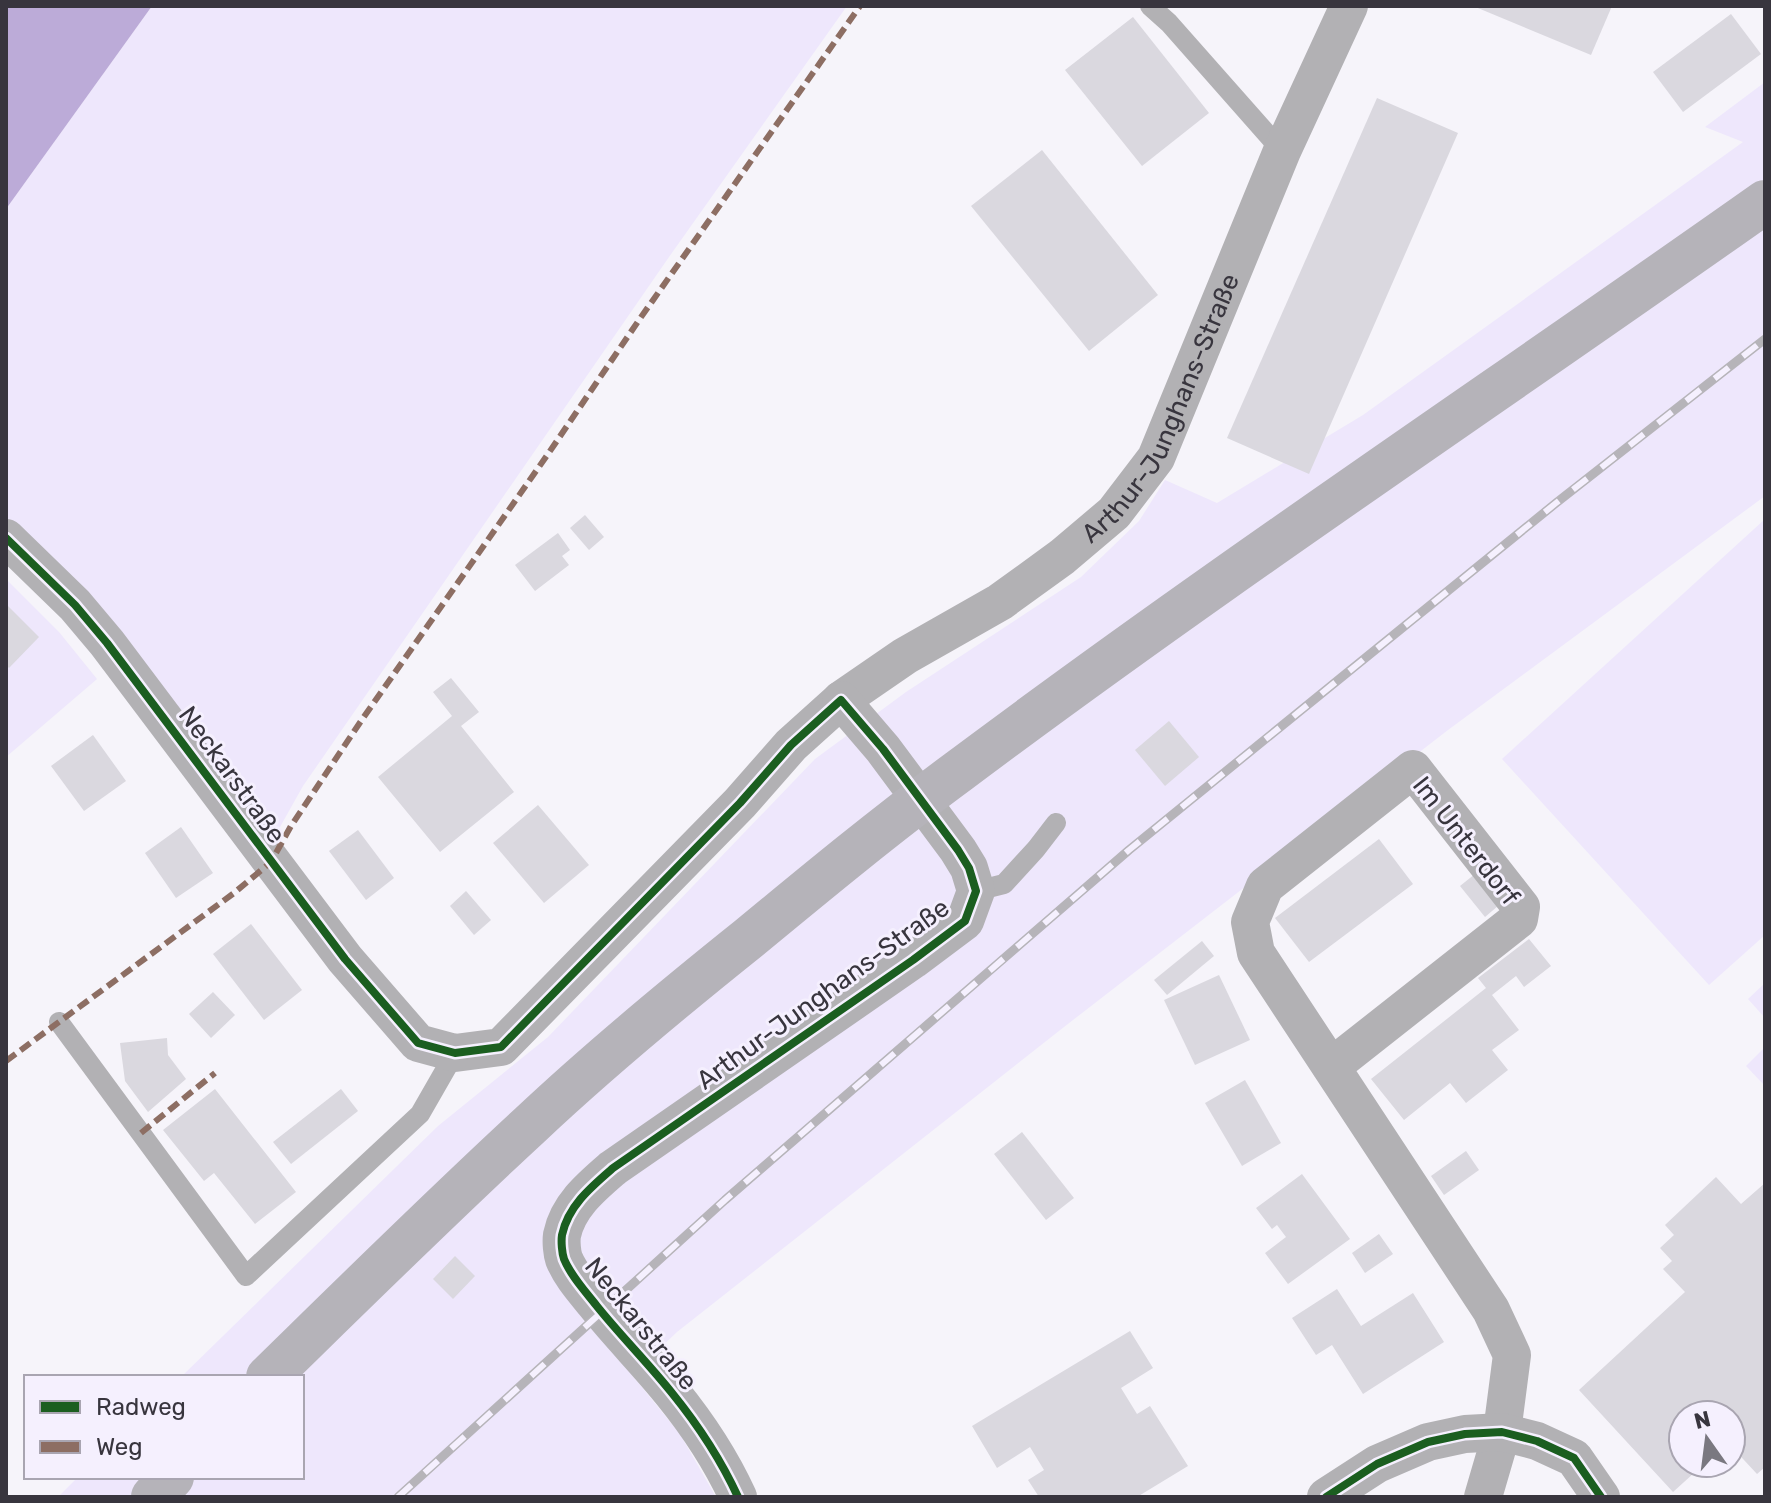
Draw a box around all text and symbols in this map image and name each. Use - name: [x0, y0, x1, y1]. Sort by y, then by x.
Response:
- street label: Arthur-Junghans-Straße: [1075, 269, 1246, 549]
- street label: Neckarstraße: [172, 700, 292, 850]
- street label: Im Unterdorf: [1406, 770, 1526, 912]
- street label: Arthur-Junghans-Straße: [691, 892, 955, 1096]
- street label: Neckarstraße: [578, 1251, 704, 1397]
- legend: [24, 1375, 304, 1479]
- text: Radweg: [96, 1393, 186, 1421]
- north arrow: [1667, 1399, 1747, 1479]
- text: N: [1691, 1405, 1713, 1435]
- text: Weg: [96, 1433, 143, 1461]

